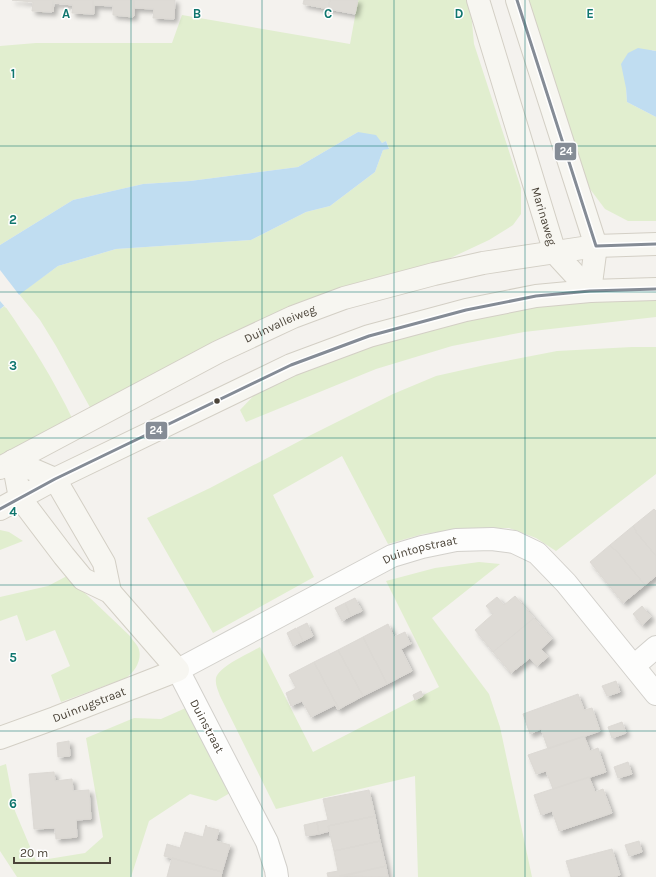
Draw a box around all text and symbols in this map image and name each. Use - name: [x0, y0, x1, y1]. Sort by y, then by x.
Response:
- text: A: [62, 6, 70, 21]
- text: B: [193, 6, 201, 21]
- text: C: [324, 6, 332, 21]
- text: D: [455, 6, 464, 21]
- text: E: [586, 6, 594, 21]
- text: 1: [11, 66, 15, 81]
- line badge: 24: [554, 142, 577, 161]
- text: 24: [559, 145, 573, 158]
- street label: Marinaweg: [528, 185, 559, 247]
- text: 2: [9, 212, 17, 227]
- street label: Duinvalleiweg: [242, 302, 318, 346]
- text: 3: [9, 358, 17, 373]
- unlabelled marker: [212, 396, 222, 406]
- line badge: 24: [145, 421, 168, 440]
- text: 24: [149, 424, 163, 437]
- text: 4: [9, 504, 17, 519]
- street label: Duintopstraat: [380, 533, 459, 567]
- text: 5: [9, 650, 17, 665]
- street label: Duinrugstraat: [50, 684, 128, 725]
- street label: Duinstraat: [187, 697, 227, 756]
- text: 6: [9, 796, 17, 811]
- scale bar: [14, 839, 110, 865]
- text: 20 m: [20, 846, 48, 860]

